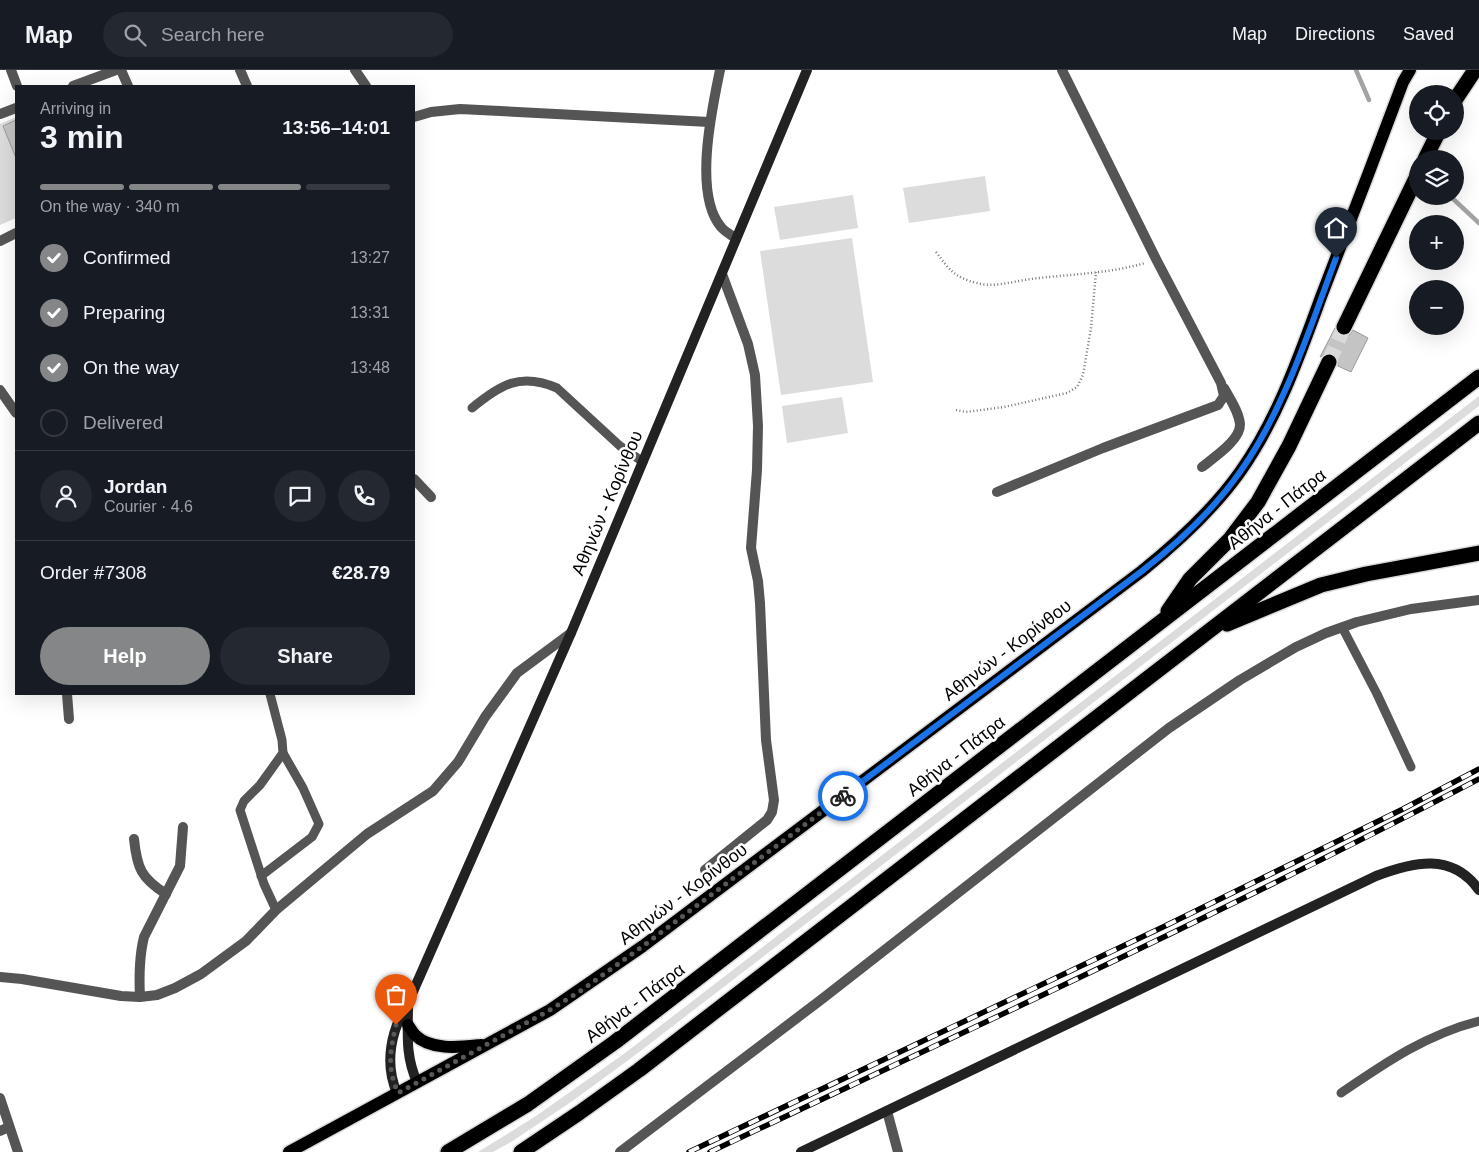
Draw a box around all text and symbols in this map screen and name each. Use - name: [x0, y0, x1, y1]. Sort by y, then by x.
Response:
- search box: [103, 12, 453, 57]
- text: Map: [25, 21, 73, 48]
- icon: search: [121, 21, 149, 49]
- text: Search here: [161, 24, 265, 45]
- text: Map: [1232, 24, 1267, 44]
- text: Directions: [1295, 24, 1375, 44]
- text: Saved: [1403, 24, 1454, 44]
- map controls: [1409, 85, 1464, 335]
- button: locate: [1409, 85, 1464, 140]
- text: Arriving in: [40, 100, 111, 117]
- text: 13:56–14:01: [282, 117, 390, 138]
- text: 3 min: [40, 119, 124, 155]
- button: layers: [1409, 150, 1464, 205]
- text: On the way · 340 m: [40, 198, 180, 215]
- pin: [1315, 207, 1357, 258]
- icon: home: [1322, 214, 1350, 242]
- button: +: [1409, 215, 1464, 270]
- icon: check: [40, 244, 68, 272]
- text: Confirmed: [83, 247, 171, 268]
- text: 13:27: [350, 249, 390, 266]
- button: −: [1409, 280, 1464, 335]
- icon: check: [40, 299, 68, 327]
- text: Preparing: [83, 302, 165, 323]
- text: 13:31: [350, 304, 390, 321]
- icon: check: [40, 354, 68, 382]
- text: On the way: [83, 357, 179, 378]
- text: 13:48: [350, 359, 390, 376]
- text: Delivered: [83, 412, 163, 433]
- street label: Αθηνών - Κορίνθου: [568, 428, 646, 578]
- street label: Αθήνα - Πάτρα: [1224, 465, 1330, 553]
- button: person: [40, 470, 92, 522]
- button: chat: [274, 470, 326, 522]
- button: phone: [338, 470, 390, 522]
- text: Jordan: [104, 476, 167, 497]
- text: Courier · 4.6: [104, 498, 193, 515]
- text: Order #7308: [40, 562, 147, 583]
- text: €28.79: [332, 562, 390, 583]
- street label: Αθηνών - Κορίνθου: [939, 595, 1075, 705]
- button: Help: [40, 627, 210, 685]
- button: Share: [220, 627, 390, 685]
- street label: Αθήνα - Πάτρα: [903, 712, 1009, 800]
- courier: [818, 771, 868, 821]
- icon: bike: [829, 782, 857, 810]
- street label: Αθηνών - Κορίνθου: [615, 839, 751, 949]
- street label: Αθήνα - Πάτρα: [582, 959, 688, 1047]
- pin: [375, 974, 417, 1025]
- icon: bag: [382, 981, 410, 1009]

